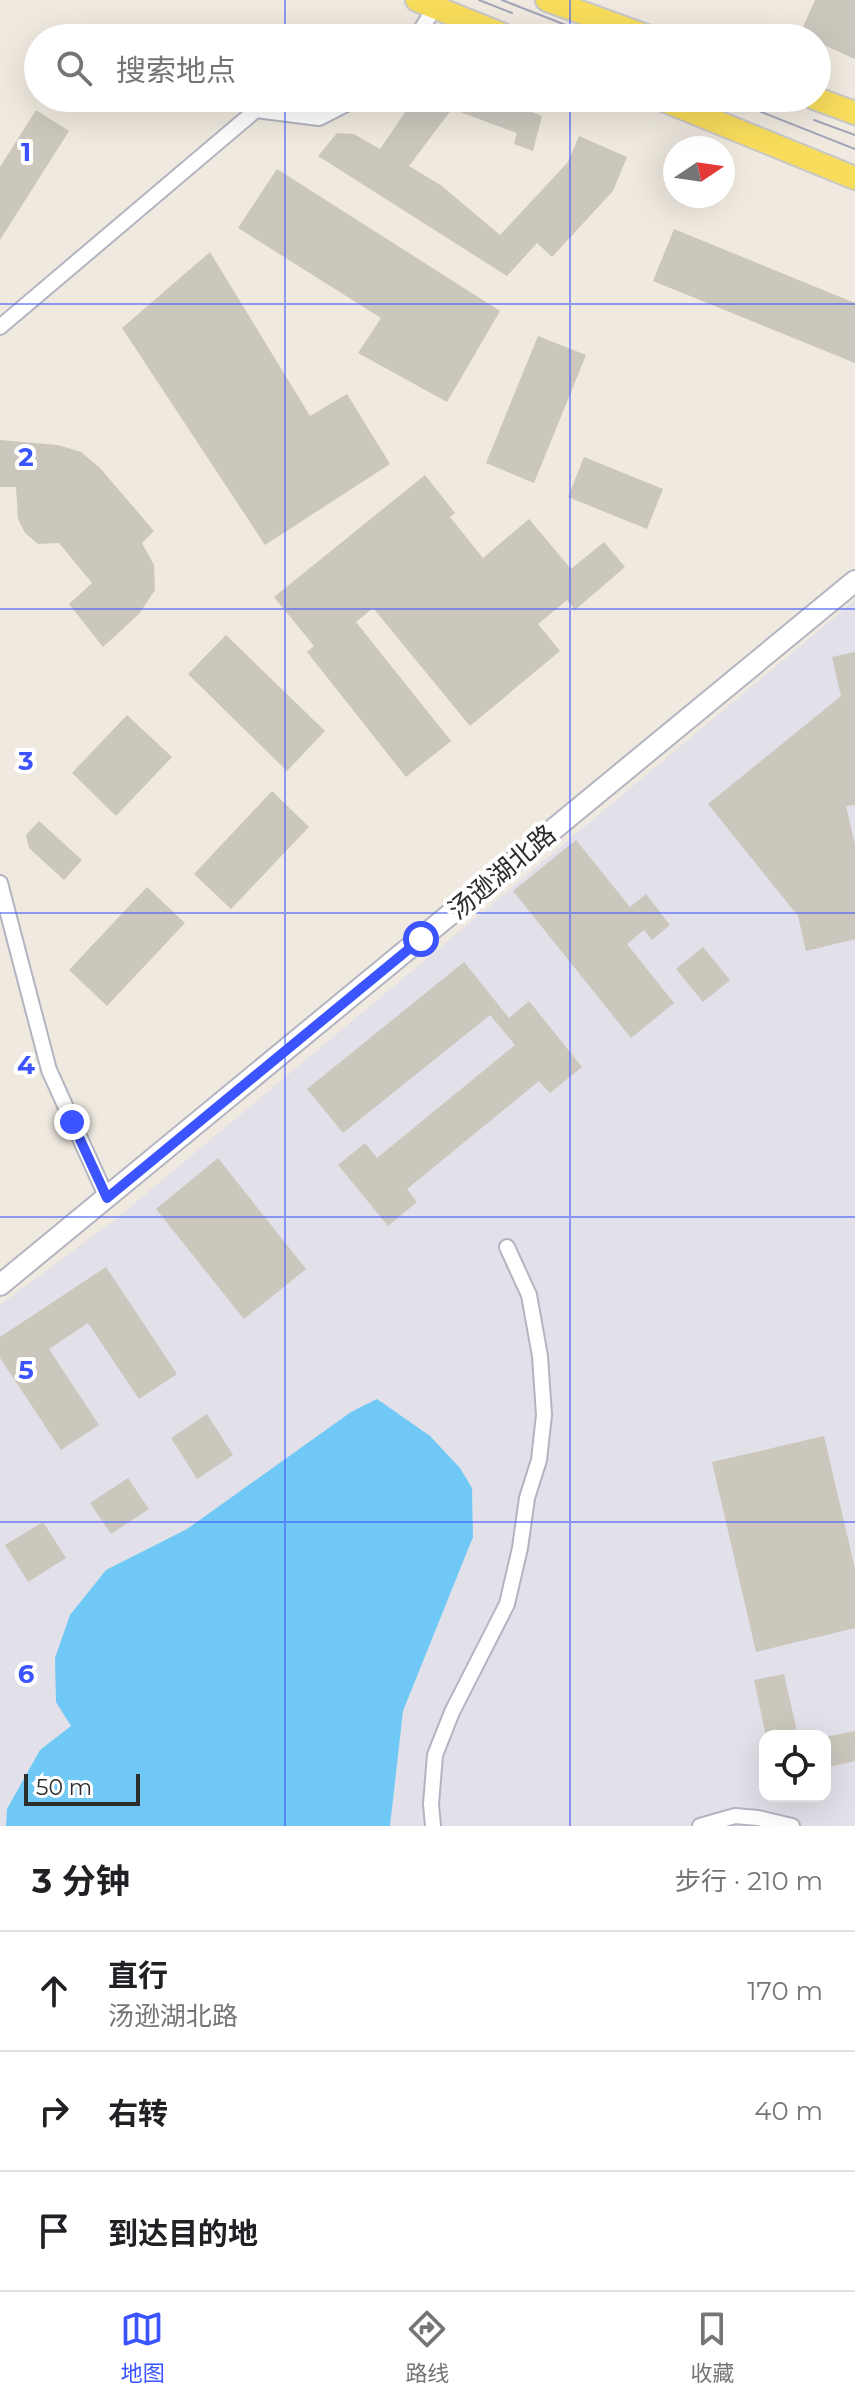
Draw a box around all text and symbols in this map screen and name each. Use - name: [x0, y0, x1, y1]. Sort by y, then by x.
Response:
- search box: [24, 24, 831, 112]
- icon: search: [52, 46, 96, 90]
- text: 搜索地点: [116, 52, 236, 89]
- text: 1: [21, 136, 31, 168]
- north arrow: [663, 136, 735, 208]
- text: 2: [18, 441, 34, 473]
- text: 3: [17, 745, 34, 777]
- street label: 汤逊湖北路: [442, 818, 562, 926]
- route start: [403, 921, 439, 957]
- text: 4: [17, 1049, 35, 1081]
- route end: [54, 1104, 90, 1140]
- text: 5: [18, 1354, 34, 1386]
- text: 6: [18, 1658, 35, 1690]
- map controls: [759, 1730, 831, 1802]
- button: locate: [759, 1730, 831, 1802]
- scale bar: [24, 1770, 140, 1806]
- text: 50 m: [36, 1774, 92, 1801]
- text: 3 分钟: [32, 1860, 130, 1902]
- text: 步行 · 210 m: [675, 1865, 823, 1897]
- text: 直行: [108, 1957, 168, 1994]
- icon: ahead: [32, 1969, 76, 2013]
- text: 170 m: [747, 1975, 823, 2007]
- text: 汤逊湖北路: [108, 2000, 238, 2032]
- icon: right: [32, 2089, 76, 2133]
- text: 右转: [108, 2095, 168, 2132]
- text: 40 m: [754, 2095, 823, 2127]
- icon: arrive: [32, 2209, 76, 2253]
- text: 到达目的地: [108, 2215, 258, 2252]
- tab: 地图: [120, 2307, 165, 2387]
- tab: 路线: [405, 2307, 450, 2387]
- tab: 收藏: [690, 2307, 735, 2387]

